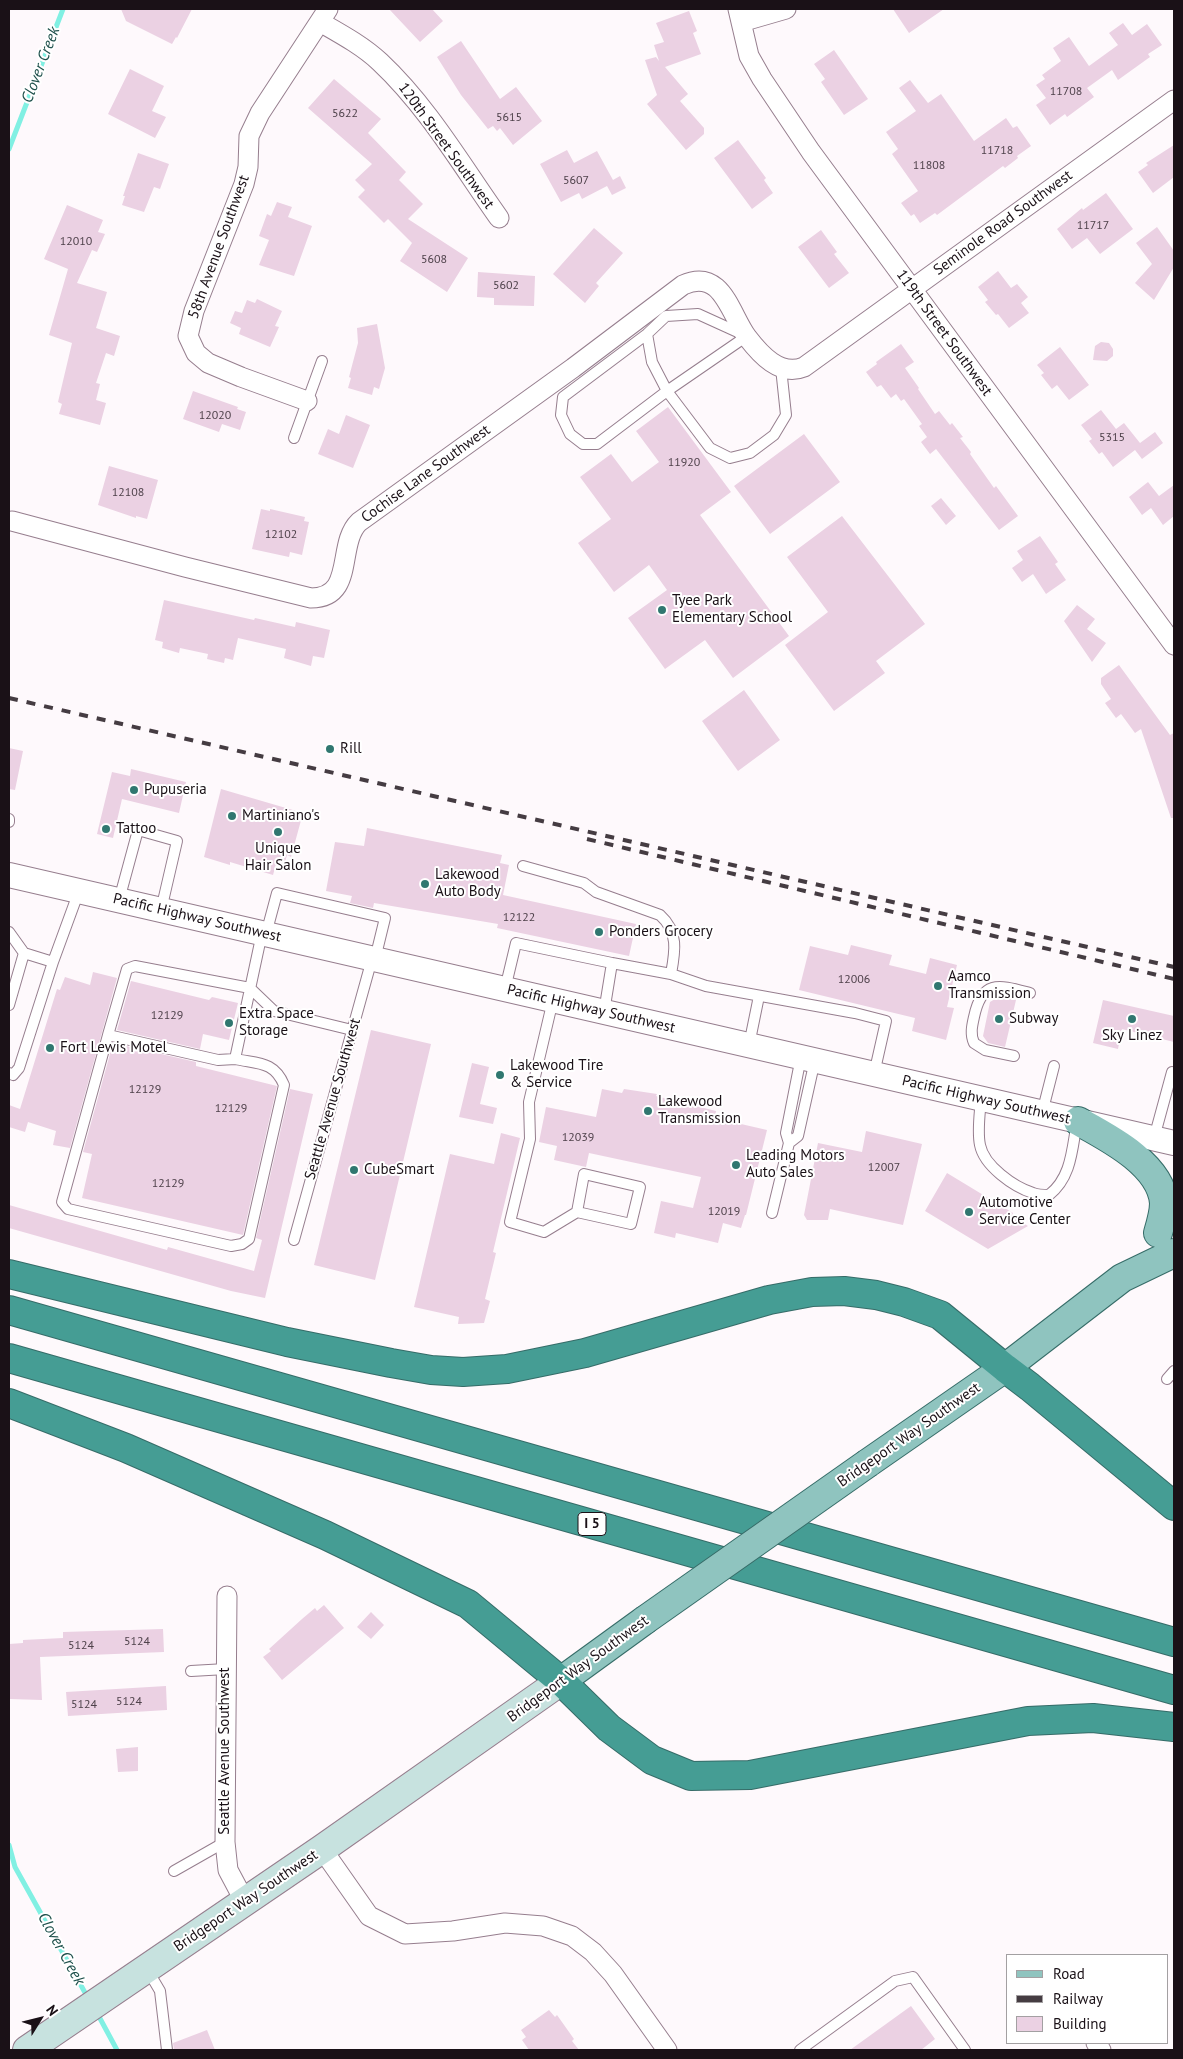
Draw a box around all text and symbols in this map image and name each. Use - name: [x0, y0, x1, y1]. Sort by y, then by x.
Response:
- water label: Clover Creek: [18, 24, 64, 106]
- street label: 120th Street Southwest: [394, 79, 498, 213]
- house number: 11708: [1050, 85, 1082, 99]
- house number: 5622: [332, 107, 358, 121]
- house number: 5615: [496, 111, 522, 125]
- house number: 11718: [981, 144, 1013, 158]
- house number: 11808: [913, 159, 945, 173]
- street label: Seminole Road Southwest: [930, 167, 1076, 279]
- street label: 58th Avenue Southwest: [185, 173, 253, 321]
- house number: 5607: [563, 174, 589, 188]
- house number: 11717: [1077, 219, 1109, 233]
- house number: 12010: [60, 235, 92, 249]
- house number: 5608: [421, 253, 447, 267]
- street label: 119th Street Southwest: [892, 266, 996, 400]
- house number: 5602: [493, 279, 519, 293]
- house number: 12020: [199, 409, 231, 423]
- street label: Cochise Lane Southwest: [358, 421, 494, 527]
- house number: 5315: [1099, 431, 1125, 445]
- house number: 11920: [668, 456, 700, 470]
- house number: 12108: [112, 486, 144, 500]
- house number: 12102: [265, 528, 297, 542]
- place label: Tyee Park Elementary School: [672, 592, 792, 627]
- marker: Tyee Park Elementary School: [656, 604, 668, 616]
- place label: Rill: [340, 740, 362, 758]
- marker: Rill: [324, 743, 336, 755]
- place label: Pupuseria: [144, 781, 207, 799]
- marker: Pupuseria: [128, 784, 140, 796]
- place label: Martiniano's: [242, 807, 320, 825]
- marker: Martiniano's: [226, 810, 238, 822]
- place label: Tattoo: [116, 820, 156, 838]
- marker: Tattoo: [100, 823, 112, 835]
- marker: Unique Hair Salon: [272, 826, 284, 838]
- place label: Unique Hair Salon: [245, 840, 311, 875]
- place label: Lakewood Auto Body: [435, 866, 501, 901]
- marker: Lakewood Auto Body: [419, 878, 431, 890]
- street label: Pacific Highway Southwest: [111, 890, 283, 946]
- house number: 12122: [503, 911, 535, 925]
- place label: Ponders Grocery: [609, 923, 713, 941]
- marker: Ponders Grocery: [593, 926, 605, 938]
- place label: Aamco Transmission: [948, 968, 1031, 1003]
- house number: 12006: [838, 973, 870, 987]
- marker: Aamco Transmission: [932, 980, 944, 992]
- street label: Pacific Highway Southwest: [505, 981, 677, 1037]
- place label: Extra Space Storage: [239, 1005, 314, 1040]
- house number: 12129: [151, 1009, 183, 1023]
- place label: Subway: [1009, 1010, 1058, 1028]
- marker: Subway: [993, 1013, 1005, 1025]
- marker: Sky Linez: [1126, 1013, 1138, 1025]
- street label: Seattle Avenue Southwest: [301, 1016, 365, 1182]
- marker: Extra Space Storage: [223, 1017, 235, 1029]
- place label: Sky Linez: [1102, 1027, 1162, 1045]
- place label: Fort Lewis Motel: [60, 1039, 167, 1057]
- marker: Fort Lewis Motel: [44, 1042, 56, 1054]
- place label: Lakewood Tire & Service: [510, 1057, 603, 1092]
- marker: Lakewood Tire & Service: [494, 1069, 506, 1081]
- street label: Pacific Highway Southwest: [900, 1072, 1072, 1128]
- house number: 12129: [129, 1083, 161, 1097]
- place label: Lakewood Transmission: [658, 1093, 741, 1128]
- house number: 12129: [215, 1102, 247, 1116]
- marker: Lakewood Transmission: [642, 1105, 654, 1117]
- house number: 12039: [562, 1131, 594, 1145]
- place label: Leading Motors Auto Sales: [746, 1147, 845, 1182]
- marker: Leading Motors Auto Sales: [730, 1159, 742, 1171]
- place label: CubeSmart: [364, 1161, 434, 1179]
- house number: 12007: [868, 1161, 900, 1175]
- marker: CubeSmart: [348, 1164, 360, 1176]
- house number: 12129: [152, 1177, 184, 1191]
- place label: Automotive Service Center: [979, 1194, 1070, 1229]
- house number: 12019: [708, 1205, 740, 1219]
- marker: Automotive Service Center: [963, 1206, 975, 1218]
- street label: Bridgeport Way Southwest: [834, 1379, 984, 1491]
- road number: I 5: [578, 1512, 606, 1536]
- street label: Bridgeport Way Southwest: [504, 1612, 652, 1726]
- house number: 5124: [124, 1635, 150, 1649]
- house number: 5124: [68, 1639, 94, 1653]
- street label: Seattle Avenue Southwest: [216, 1667, 234, 1835]
- house number: 5124: [116, 1695, 142, 1709]
- house number: 5124: [71, 1698, 97, 1712]
- street label: Bridgeport Way Southwest: [171, 1846, 321, 1956]
- water label: Clover Creek: [33, 1909, 89, 1989]
- legend: [1006, 1954, 1168, 2044]
- text: Road: [1053, 1964, 1085, 1983]
- text: Railway: [1053, 1989, 1103, 2008]
- north arrow: [15, 1994, 65, 2044]
- text: N: [42, 2001, 62, 2019]
- text: Building: [1053, 2014, 1107, 2033]

